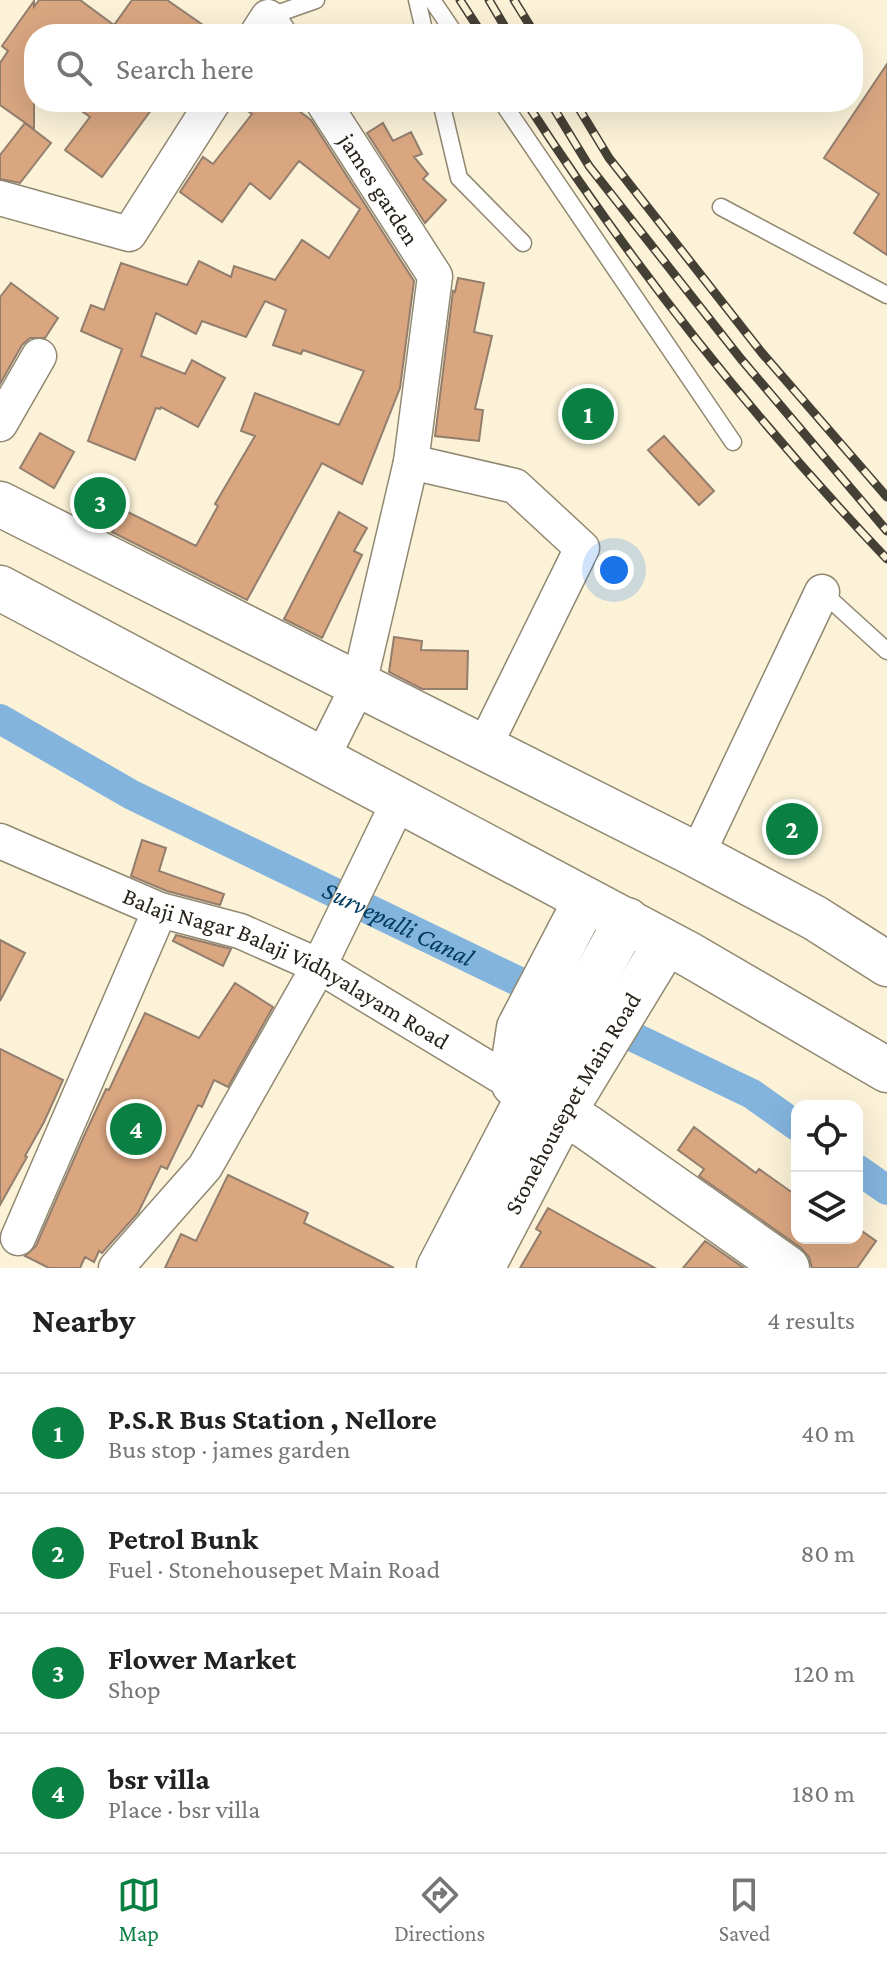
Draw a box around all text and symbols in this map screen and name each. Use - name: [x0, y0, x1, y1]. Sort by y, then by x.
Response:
- search box: [24, 24, 863, 112]
- icon: search: [52, 46, 96, 90]
- text: Search here: [116, 52, 254, 85]
- street label: james garden: [333, 127, 426, 250]
- pin: 1: [562, 384, 614, 444]
- pin: 3: [74, 473, 126, 533]
- your location: [594, 550, 634, 590]
- pin: 2: [766, 799, 818, 859]
- water label: Survepalli Canal: [318, 875, 479, 973]
- street label: Balaji Nagar Balaji Vidhyalayam Road: [119, 882, 454, 1055]
- street label: Stonehousepet Main Road: [499, 987, 646, 1219]
- pin: 4: [110, 1099, 162, 1159]
- map controls: [791, 1100, 863, 1244]
- button: locate: [791, 1100, 863, 1172]
- button: layers: [791, 1172, 863, 1244]
- text: Nearby: [32, 1302, 135, 1339]
- text: 4 results: [767, 1306, 855, 1335]
- text: P.S.R Bus Station , Nellore: [108, 1402, 437, 1435]
- text: 1: [53, 1419, 63, 1448]
- text: 40 m: [801, 1419, 855, 1448]
- text: Bus stop · james garden: [108, 1435, 350, 1464]
- text: Petrol Bunk: [108, 1522, 258, 1555]
- text: 2: [51, 1539, 65, 1568]
- text: 80 m: [801, 1539, 855, 1568]
- text: Fuel · Stonehousepet Main Road: [108, 1555, 440, 1584]
- text: Flower Market: [108, 1642, 296, 1675]
- text: 3: [52, 1659, 64, 1688]
- text: 120 m: [794, 1659, 855, 1688]
- text: Shop: [108, 1675, 161, 1704]
- text: bsr villa: [108, 1762, 210, 1795]
- text: 4: [51, 1779, 65, 1808]
- text: 180 m: [792, 1779, 855, 1808]
- text: Place · bsr villa: [108, 1795, 260, 1824]
- tab: Map: [117, 1873, 161, 1946]
- tab: Directions: [394, 1873, 485, 1946]
- tab: Saved: [719, 1873, 770, 1946]

